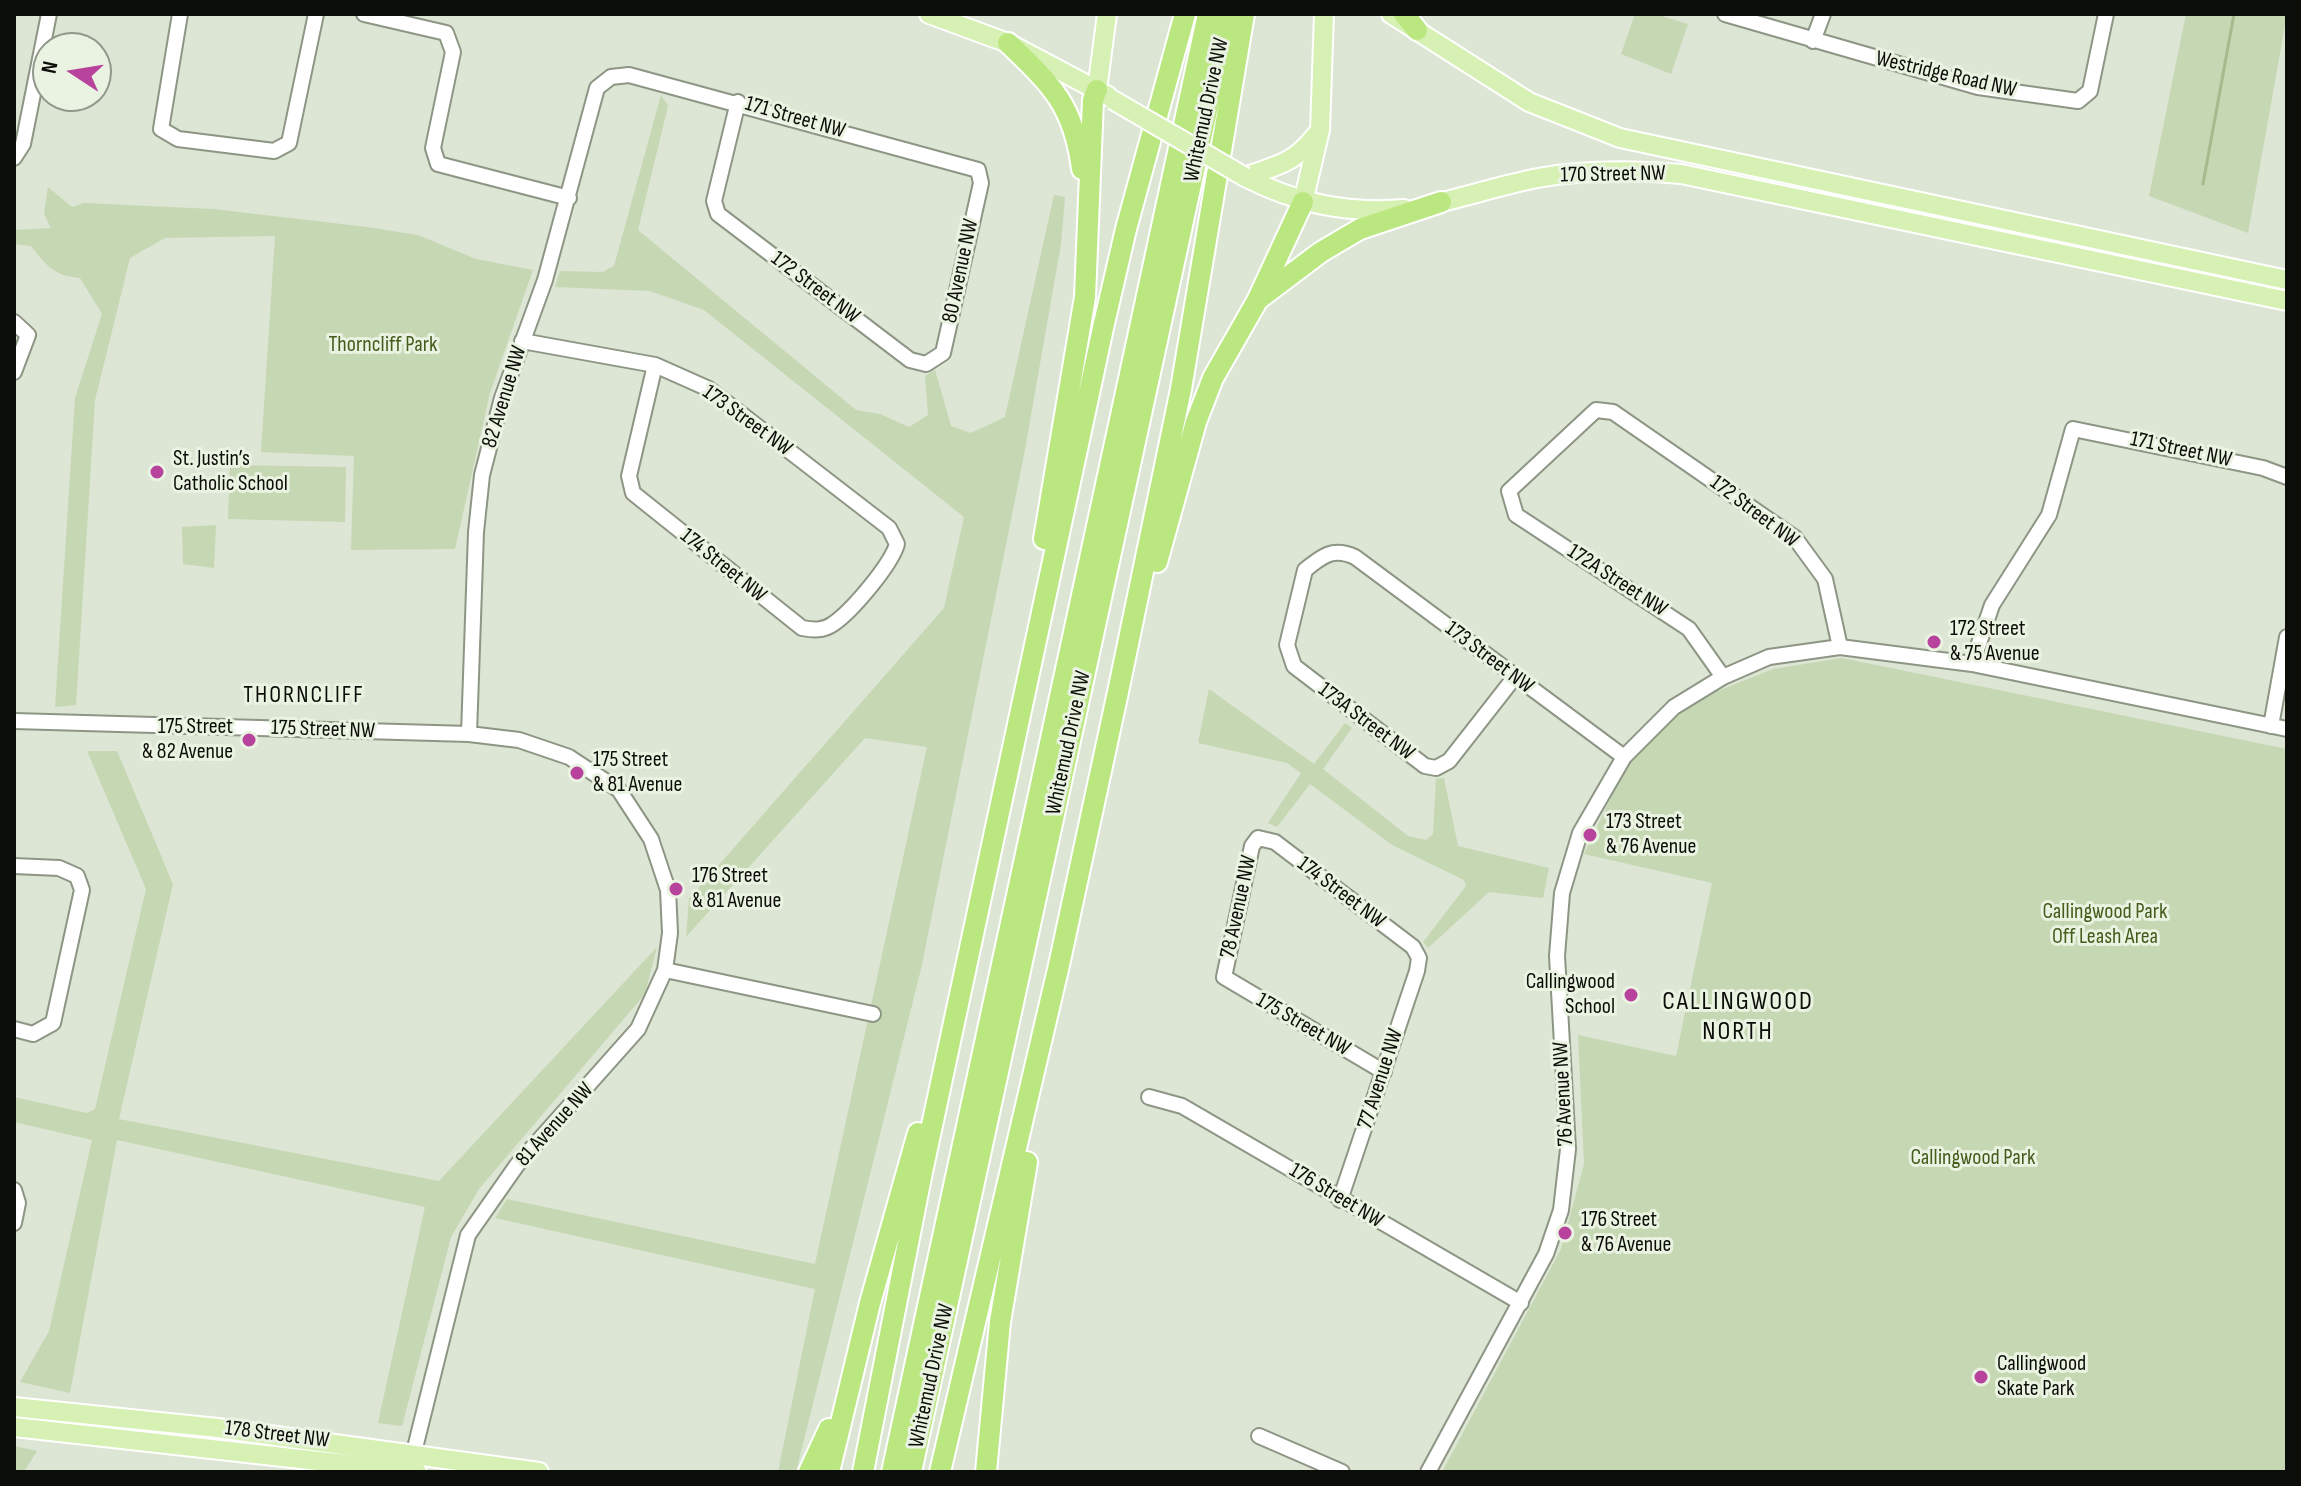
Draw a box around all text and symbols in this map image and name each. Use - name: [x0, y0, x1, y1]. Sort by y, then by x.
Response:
- north arrow: [32, 32, 112, 112]
- street label: Whitemud Drive NW: [1179, 36, 1235, 184]
- street label: Westridge Road NW: [1873, 46, 2019, 104]
- text: N: [36, 59, 64, 76]
- street label: 171 Street NW: [742, 91, 848, 145]
- street label: 170 Street NW: [1560, 161, 1666, 189]
- street label: 80 Avenue NW: [937, 217, 985, 325]
- street label: 172 Street NW: [765, 246, 865, 330]
- park label: Thorncliff Park: [329, 332, 437, 358]
- street label: 82 Avenue NW: [477, 343, 533, 451]
- street label: 173 Street NW: [697, 380, 797, 462]
- street label: 171 Street NW: [2128, 426, 2234, 474]
- place label: St. Justin’s Catholic School: [173, 446, 288, 498]
- marker: St. Justin’s Catholic School: [148, 463, 166, 481]
- street label: 172 Street NW: [1704, 470, 1804, 554]
- street label: 174 Street NW: [674, 523, 772, 609]
- street label: 172A Street NW: [1562, 539, 1672, 623]
- street label: 173 Street NW: [1439, 616, 1539, 700]
- place label: 172 Street & 75 Avenue: [1950, 616, 2040, 668]
- marker: 172 Street & 75 Avenue: [1925, 633, 1943, 651]
- street label: Whitemud Drive NW: [1041, 669, 1097, 817]
- street label: 173A Street NW: [1313, 677, 1419, 767]
- district label: THORNCLIFF: [243, 682, 365, 710]
- place label: 175 Street & 82 Avenue: [142, 714, 233, 766]
- street label: 175 Street NW: [270, 715, 376, 745]
- marker: 175 Street & 82 Avenue: [240, 731, 258, 749]
- place label: 175 Street & 81 Avenue: [593, 747, 682, 798]
- marker: 175 Street & 81 Avenue: [568, 764, 586, 782]
- place label: 173 Street & 76 Avenue: [1606, 809, 1696, 860]
- marker: 173 Street & 76 Avenue: [1581, 826, 1599, 844]
- street label: 174 Street NW: [1292, 851, 1390, 935]
- street label: 78 Avenue NW: [1215, 853, 1263, 961]
- place label: 176 Street & 81 Avenue: [692, 863, 781, 914]
- marker: 176 Street & 81 Avenue: [667, 880, 685, 898]
- park label: Callingwood Park Off Leash Area: [2043, 899, 2167, 950]
- place label: Callingwood School: [1526, 969, 1615, 1020]
- marker: Callingwood School: [1622, 986, 1640, 1004]
- district label: CALLINGWOOD NORTH: [1662, 986, 1814, 1048]
- street label: 175 Street NW: [1251, 988, 1355, 1062]
- street label: 77 Avenue NW: [1352, 1025, 1410, 1133]
- street label: 76 Avenue NW: [1548, 1041, 1580, 1147]
- street label: 81 Avenue NW: [511, 1078, 599, 1172]
- park label: Callingwood Park: [1911, 1145, 2035, 1171]
- street label: 176 Street NW: [1284, 1158, 1388, 1234]
- place label: 176 Street & 76 Avenue: [1581, 1207, 1671, 1258]
- marker: 176 Street & 76 Avenue: [1556, 1224, 1574, 1242]
- street label: Whitemud Drive NW: [904, 1302, 960, 1450]
- place label: Callingwood Skate Park: [1997, 1351, 2086, 1402]
- marker: Callingwood Skate Park: [1972, 1368, 1990, 1386]
- street label: 178 Street NW: [223, 1416, 331, 1454]

